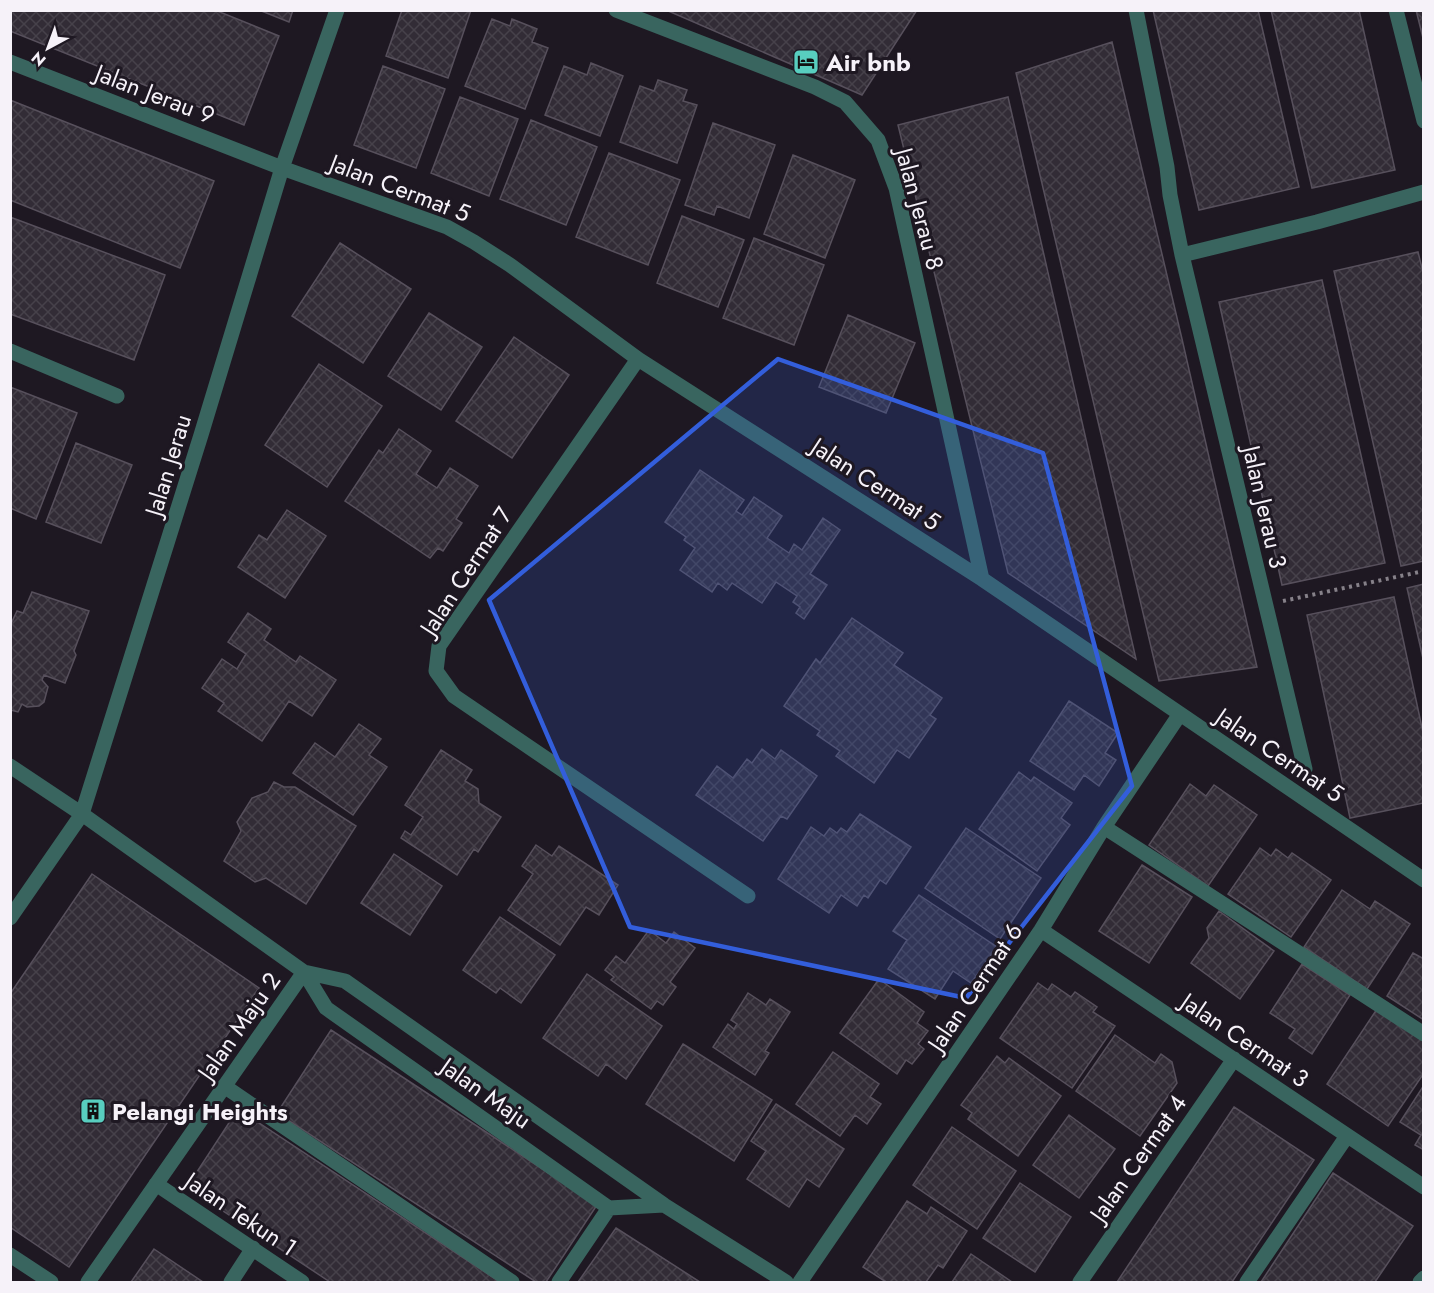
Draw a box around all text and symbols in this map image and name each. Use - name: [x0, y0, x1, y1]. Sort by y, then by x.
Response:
- north arrow: [18, 18, 78, 78]
- place label: Air bnb: [825, 45, 911, 80]
- text: N: [26, 46, 51, 72]
- hotel icon: Air bnb: [791, 47, 821, 77]
- street label: Jalan Jerau 9: [87, 54, 220, 133]
- street label: Jalan Jerau 8: [886, 141, 953, 274]
- street label: Jalan Cermat 5: [322, 144, 475, 231]
- street label: Jalan Jerau: [135, 410, 200, 523]
- street label: Jalan Cermat 5: [802, 427, 948, 539]
- street label: Jalan Jerau 3: [1233, 439, 1296, 572]
- street label: Jalan Cermat 7: [410, 499, 521, 645]
- street label: Jalan Cermat 5: [1206, 697, 1351, 811]
- street label: Jalan Cermat 6: [917, 916, 1031, 1061]
- street label: Jalan Maju 2: [187, 965, 289, 1090]
- street label: Jalan Cermat 3: [1172, 983, 1316, 1096]
- street label: Jalan Maju: [431, 1047, 539, 1137]
- street label: Jalan Cermat 4: [1079, 1087, 1195, 1231]
- place label: Pelangi Heights: [112, 1094, 288, 1129]
- building icon: Pelangi Heights: [78, 1096, 108, 1126]
- street label: Jalan Tekun 1: [175, 1162, 304, 1265]

